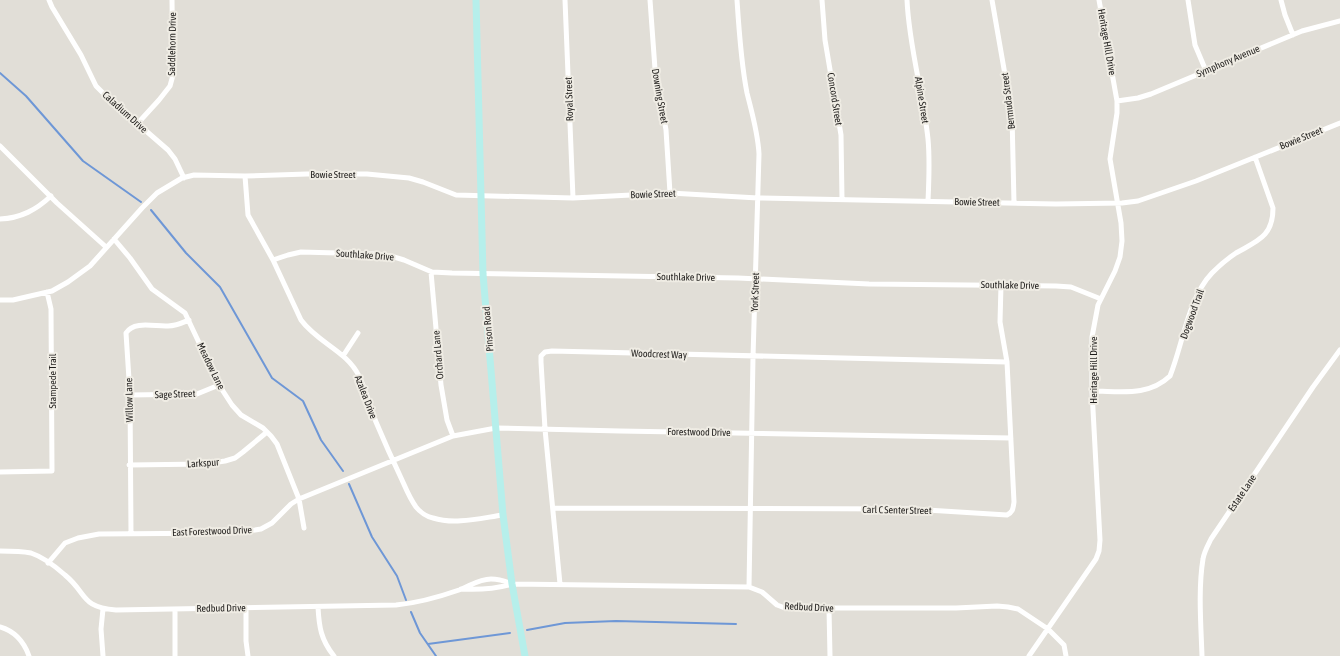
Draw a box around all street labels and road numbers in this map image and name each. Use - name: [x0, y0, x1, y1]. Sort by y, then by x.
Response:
- street label: Heritage Hill Drive: [1096, 8, 1118, 77]
- street label: Saddlehorn Drive: [166, 12, 178, 76]
- street label: Symphony Avenue: [1195, 43, 1262, 79]
- street label: Downing Street: [650, 68, 670, 125]
- street label: Concord Street: [825, 72, 845, 126]
- street label: Bermuda Street: [999, 72, 1017, 130]
- street label: Alpine Street: [913, 76, 931, 124]
- street label: Royal Street: [563, 77, 575, 121]
- street label: Caladium Drive: [100, 89, 150, 135]
- street label: Bowie Street: [1278, 124, 1324, 152]
- street label: Bowie Street: [310, 169, 356, 180]
- street label: Bowie Street: [630, 188, 676, 200]
- street label: Bowie Street: [954, 196, 1000, 208]
- street label: Southlake Drive: [336, 247, 395, 263]
- street label: Southlake Drive: [657, 271, 716, 283]
- street label: York Street: [749, 272, 761, 312]
- street label: Southlake Drive: [981, 279, 1040, 291]
- street label: Dogwood Trail: [1178, 287, 1206, 340]
- street label: Pinson Road: [481, 306, 495, 352]
- street label: Orchard Lane: [430, 330, 446, 380]
- street label: Heritage Hill Drive: [1088, 336, 1099, 404]
- street label: Meadow Lane: [195, 341, 227, 392]
- street label: Woodcrest Way: [631, 348, 687, 360]
- street label: Stampede Trail: [47, 353, 58, 408]
- street label: Azalea Drive: [353, 374, 379, 421]
- street label: Willow Lane: [123, 377, 135, 422]
- street label: Sage Street: [154, 388, 196, 400]
- street label: Forestwood Drive: [667, 426, 731, 438]
- street label: Larkspur: [187, 456, 220, 470]
- street label: Estate Lane: [1226, 472, 1259, 513]
- street label: Carl C Senter Street: [862, 504, 932, 516]
- street label: East Forestwood Drive: [172, 524, 253, 538]
- street label: Redbud Drive: [784, 600, 834, 614]
- street label: Redbud Drive: [196, 602, 246, 614]

